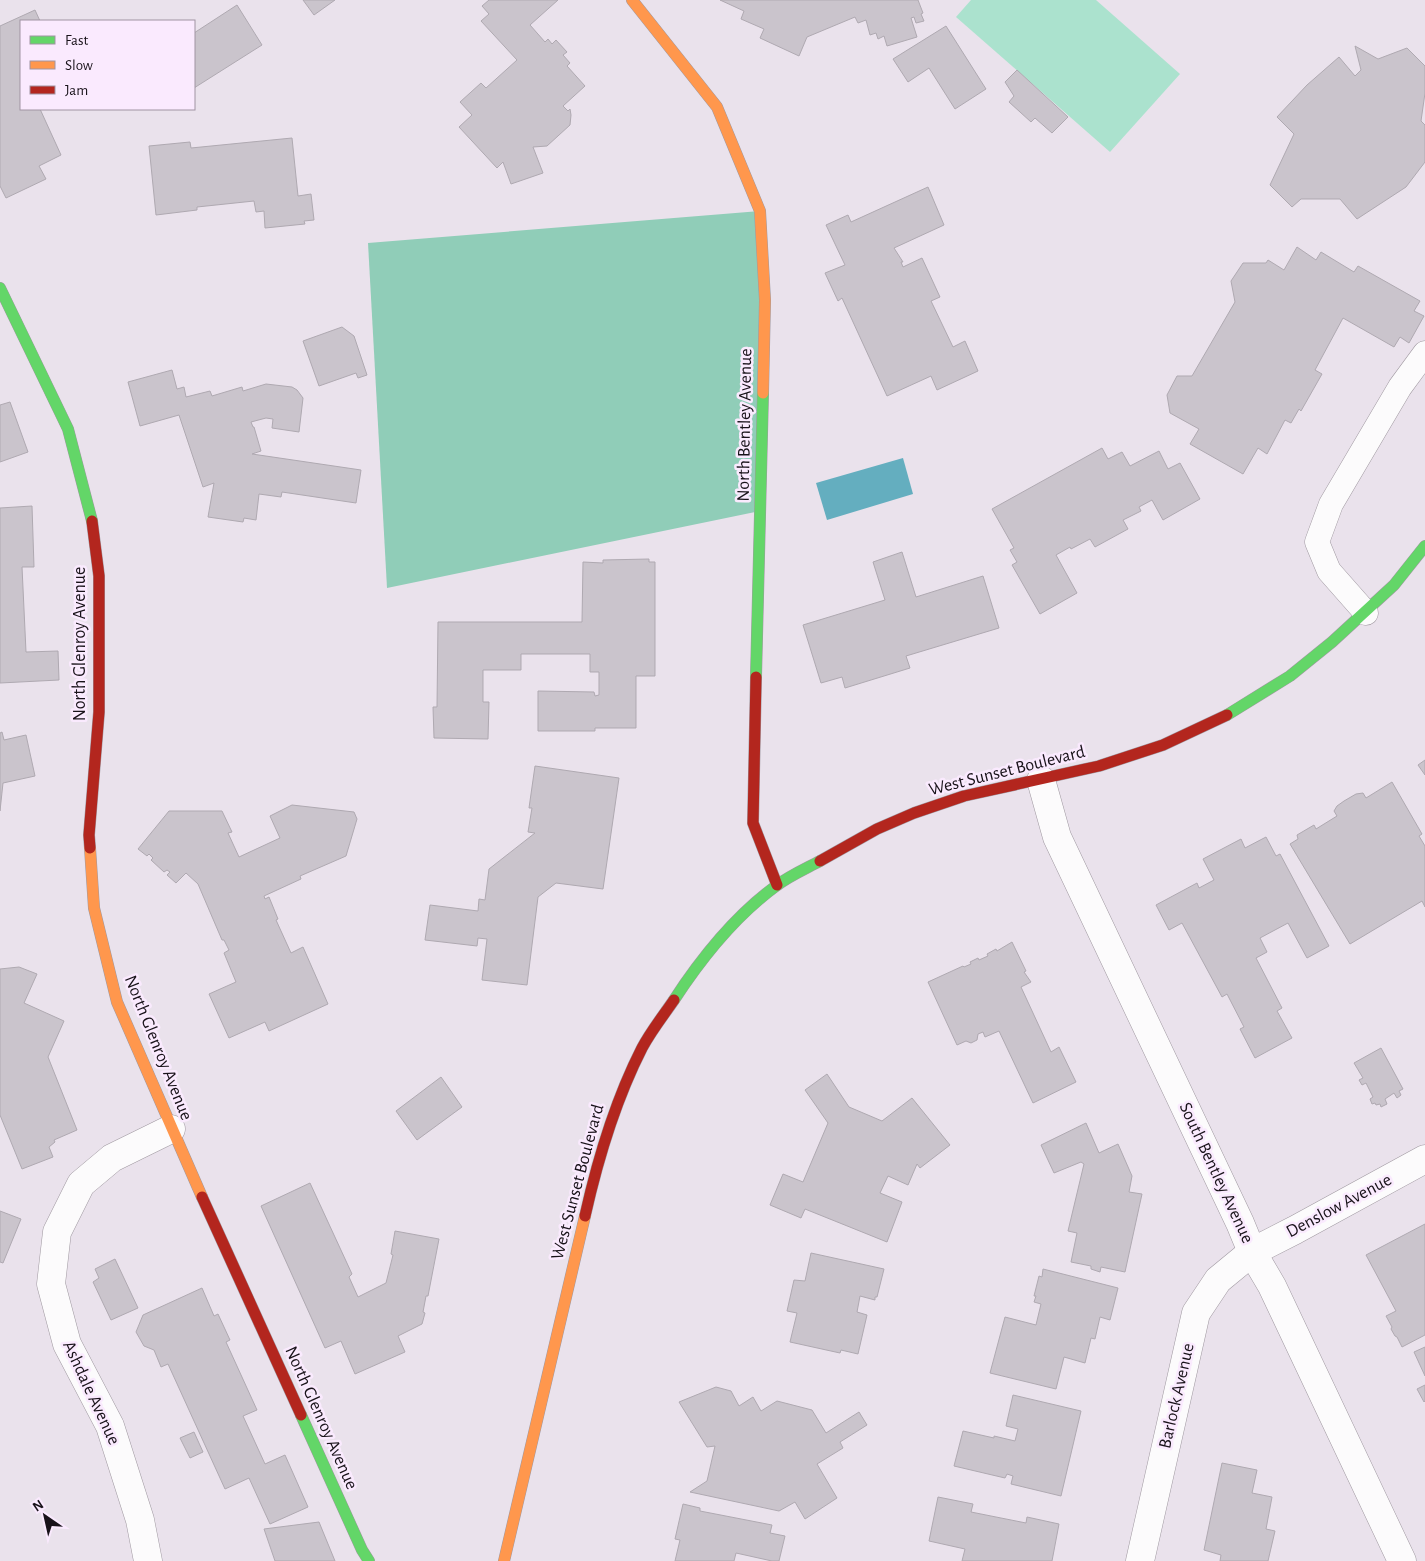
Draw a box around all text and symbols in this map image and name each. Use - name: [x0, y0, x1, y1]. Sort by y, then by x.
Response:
- legend: [20, 20, 195, 110]
- text: Fast: [65, 33, 89, 48]
- text: Slow: [65, 58, 93, 73]
- text: Jam: [65, 83, 88, 98]
- street label: North Bentley Avenue: [735, 348, 755, 502]
- street label: North Glenroy Avenue: [71, 567, 89, 721]
- street label: West Sunset Boulevard: [927, 743, 1087, 799]
- street label: North Glenroy Avenue: [121, 973, 195, 1123]
- street label: South Bentley Avenue: [1176, 1100, 1256, 1246]
- street label: West Sunset Boulevard: [549, 1102, 607, 1262]
- street label: Denslow Avenue: [1283, 1171, 1395, 1241]
- street label: Ashdale Avenue: [59, 1338, 123, 1448]
- street label: Barlock Avenue: [1156, 1342, 1198, 1450]
- street label: North Glenroy Avenue: [281, 1344, 361, 1492]
- north arrow: [20, 1491, 70, 1541]
- text: N: [30, 1498, 46, 1515]

